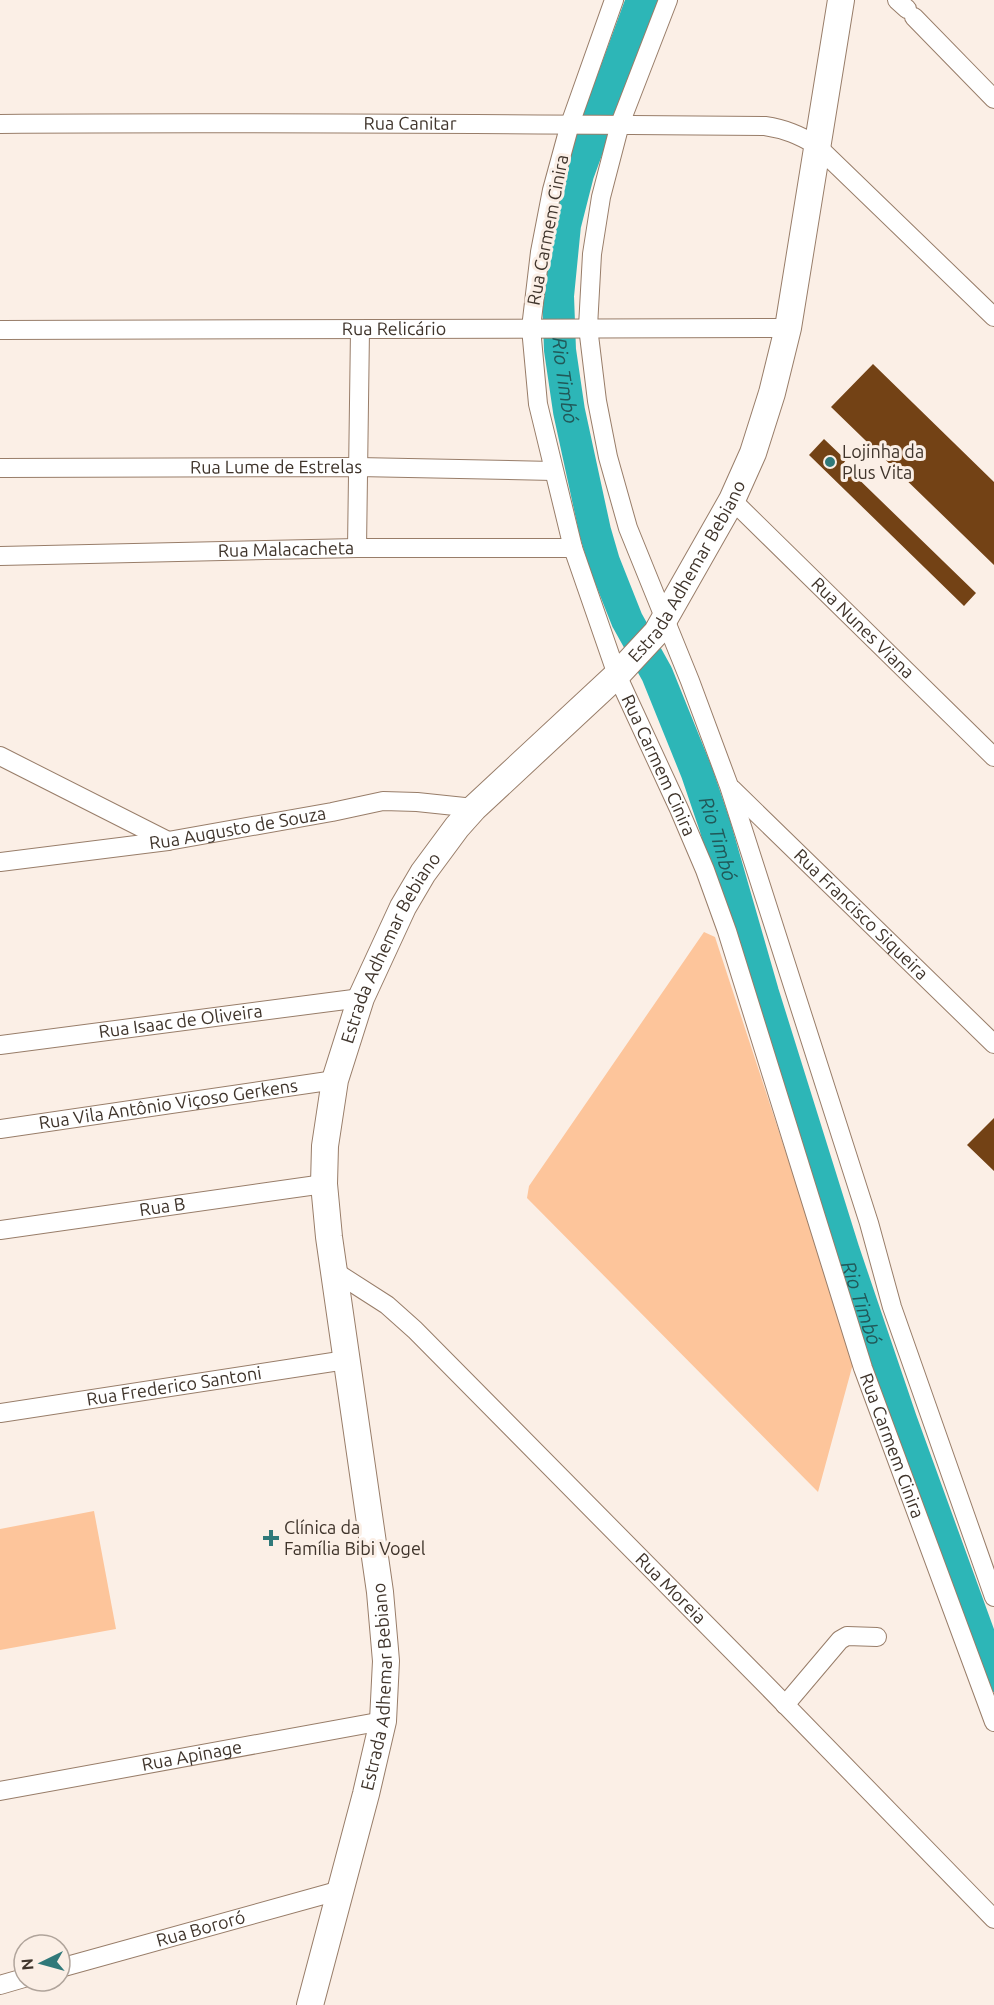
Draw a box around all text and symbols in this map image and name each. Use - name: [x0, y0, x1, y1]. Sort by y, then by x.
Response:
- street label: Rua Canitar: [363, 112, 457, 133]
- street label: Rua Carmem Cinira: [523, 153, 571, 307]
- street label: Rua Relicário: [342, 318, 446, 338]
- water label: Rio Timbó: [549, 337, 583, 426]
- place label: Lojinha da Plus Vita: [842, 441, 924, 482]
- marker: Lojinha da Plus Vita: [823, 455, 837, 469]
- street label: Rua Lume de Estrelas: [190, 456, 362, 476]
- street label: Estrada Adhemar Bebiano: [623, 477, 749, 666]
- street label: Rua Malacacheta: [218, 537, 354, 560]
- street label: Rua Nunes Viana: [808, 573, 919, 682]
- street label: Rua Carmem Cinira: [618, 691, 700, 839]
- water label: Rio Timbó: [695, 793, 742, 883]
- street label: Rua Augusto de Souza: [148, 802, 328, 852]
- street label: Rua Francisco Siqueira: [791, 844, 933, 983]
- street label: Estrada Adhemar Bebiano: [336, 848, 444, 1046]
- street label: Rua Isaac de Oliveira: [97, 1000, 264, 1041]
- street label: Rua Vila Antônio Viçoso Gerkens: [37, 1075, 299, 1132]
- street label: Rua B: [138, 1193, 187, 1219]
- water label: Rio Timbó: [837, 1258, 887, 1348]
- street label: Rua Frederico Santoni: [85, 1362, 263, 1409]
- street label: Rua Carmem Cinira: [857, 1370, 929, 1521]
- place label: Clínica da Família Bibi Vogel: [284, 1517, 426, 1558]
- marker: Clínica da Família Bibi Vogel: [262, 1529, 280, 1547]
- street label: Rua Moreia: [632, 1548, 711, 1627]
- street label: Estrada Adhemar Bebiano: [356, 1582, 395, 1792]
- street label: Rua Apinage: [140, 1736, 243, 1774]
- street label: Rua Bororó: [154, 1906, 247, 1950]
- north arrow: [12, 1933, 72, 1993]
- text: N: [18, 1958, 37, 1971]

